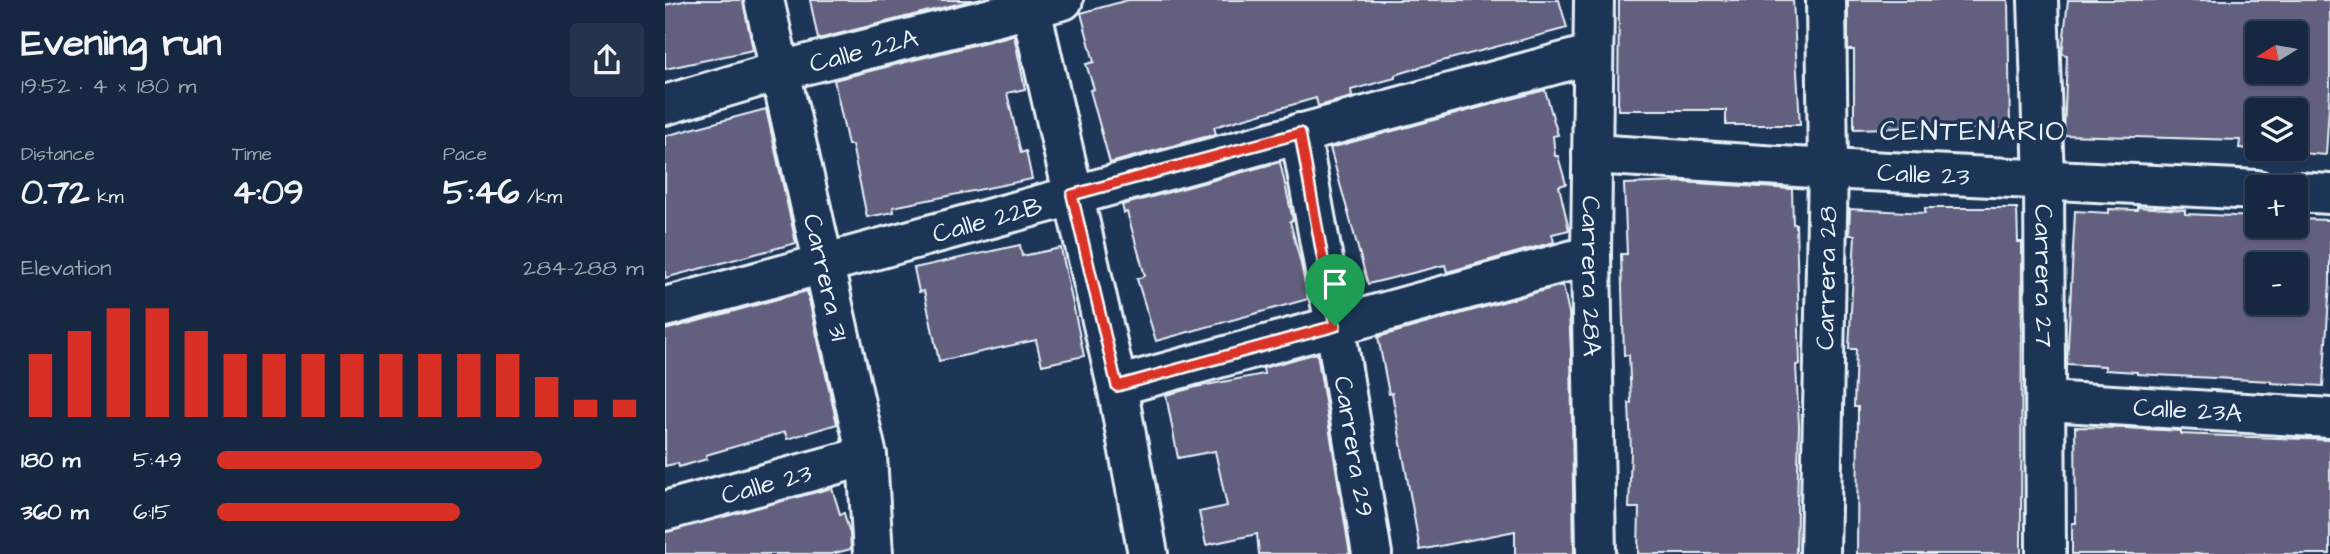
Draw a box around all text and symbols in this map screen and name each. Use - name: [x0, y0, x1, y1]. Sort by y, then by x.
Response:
- text: Evening run: [21, 18, 222, 70]
- street label: Calle 22A: [806, 20, 922, 82]
- north arrow: [2245, 21, 2308, 84]
- map controls: [2245, 21, 2308, 315]
- button: share: [570, 23, 644, 97]
- text: 19:52 · 4 × 180 m: [21, 70, 196, 102]
- button: layers: [2245, 98, 2308, 161]
- district label: CENTENARIO: [1880, 112, 2066, 151]
- text: Distance: [21, 141, 95, 168]
- text: Time: [232, 141, 272, 168]
- text: Pace: [443, 141, 487, 168]
- street label: Calle 23: [1876, 154, 1970, 195]
- text: 0.72: [21, 168, 90, 217]
- text: 4:09: [232, 168, 304, 217]
- text: 5:46: [443, 168, 519, 217]
- button: +: [2245, 175, 2308, 238]
- text: km: [90, 184, 124, 211]
- text: /km: [519, 184, 562, 211]
- street label: Calle 22B: [928, 188, 1047, 252]
- street label: Carrera 28A: [1572, 195, 1610, 357]
- street label: Carrera 27: [2025, 204, 2062, 348]
- street label: Carrera 28: [1807, 205, 1846, 351]
- street label: Carrera 31: [794, 210, 857, 344]
- text: Elevation: [21, 252, 112, 284]
- text: 284–288 m: [523, 252, 644, 284]
- button: −: [2245, 252, 2308, 315]
- pin: [1305, 254, 1365, 326]
- icon: arrive: [1316, 265, 1354, 303]
- street label: Carrera 29: [1324, 373, 1383, 519]
- street label: Calle 23A: [2132, 389, 2244, 432]
- text: 180 m: [21, 444, 80, 476]
- text: 5:49: [133, 444, 182, 476]
- street label: Calle 23: [717, 455, 816, 514]
- text: 360 m: [21, 496, 89, 528]
- text: 6:15: [133, 496, 171, 528]

